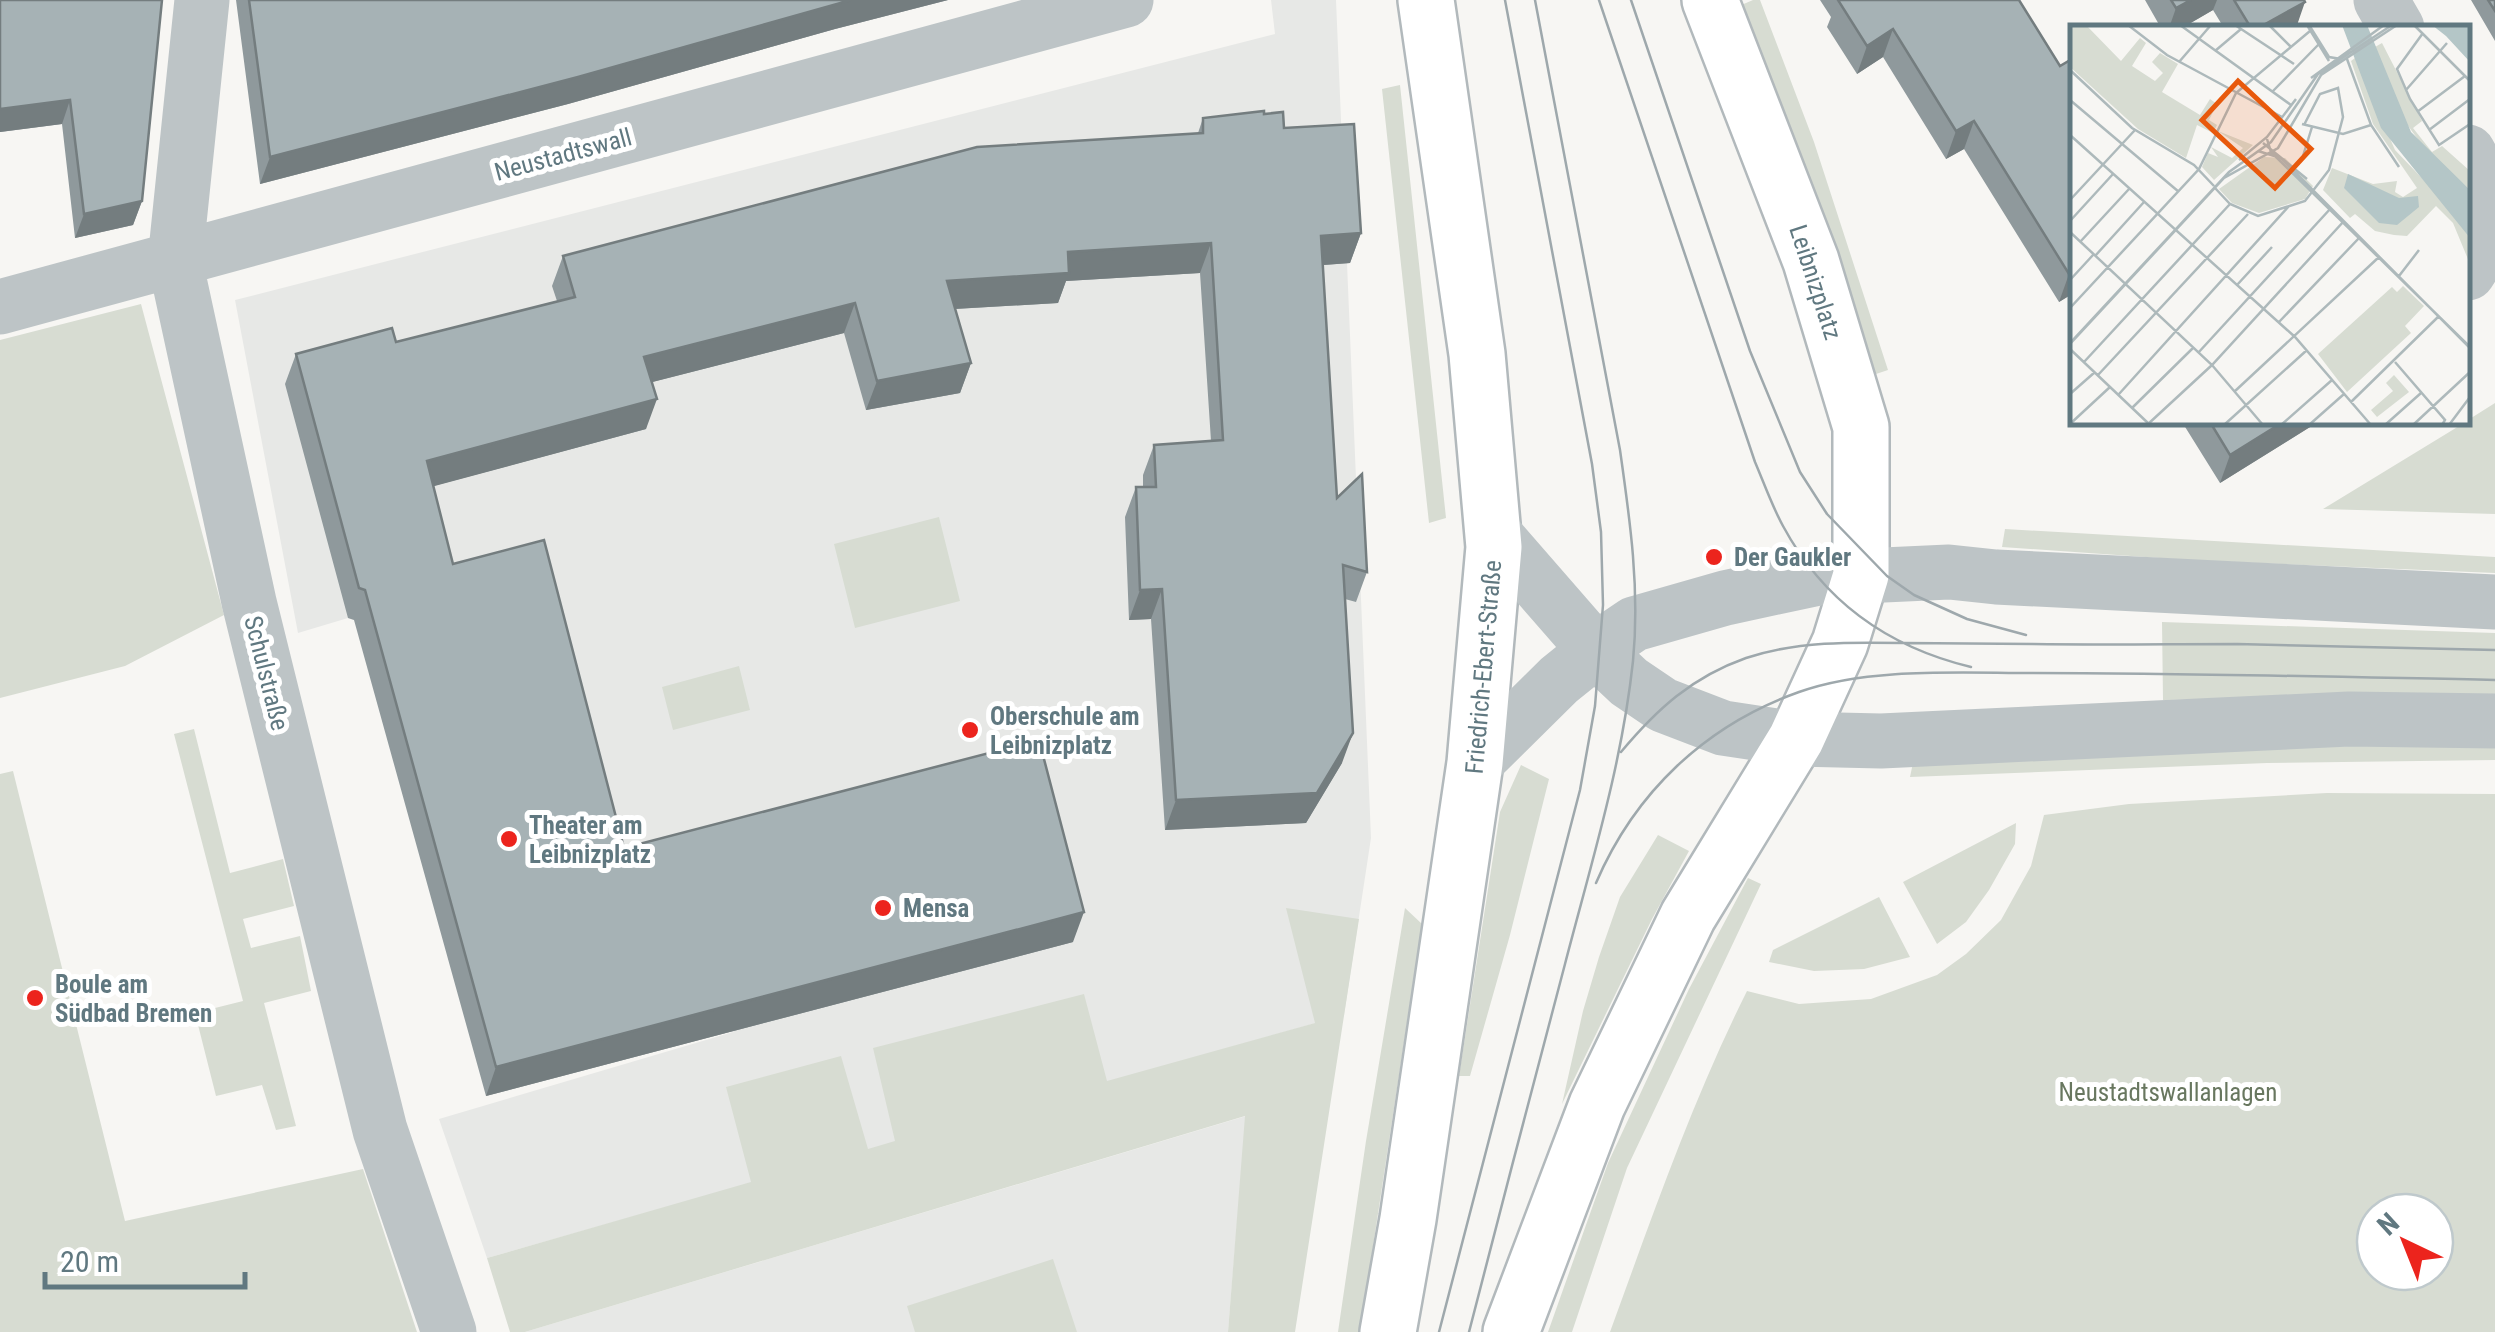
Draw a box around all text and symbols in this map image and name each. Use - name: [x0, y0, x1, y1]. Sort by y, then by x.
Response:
- inset map: [2070, 25, 2470, 425]
- street label: Neustadtswall: [491, 122, 635, 187]
- street label: Leibnizplatz: [1783, 221, 1848, 343]
- place label: Der Gaukler: [1734, 543, 1851, 572]
- marker: Der Gaukler: [1703, 546, 1725, 568]
- street label: Friedrich-Ebert-Straße: [1460, 559, 1507, 775]
- street label: Schulstraße: [238, 613, 295, 733]
- place label: Oberschule am Leibnizplatz: [990, 702, 1140, 760]
- marker: Oberschule am Leibnizplatz: [959, 719, 981, 741]
- place label: Theater am Leibnizplatz: [529, 811, 651, 869]
- marker: Theater am Leibnizplatz: [498, 828, 520, 850]
- place label: Mensa: [903, 894, 969, 923]
- marker: Mensa: [872, 897, 894, 919]
- place label: Boule am Südbad Bremen: [55, 970, 212, 1028]
- marker: Boule am Südbad Bremen: [24, 987, 46, 1009]
- park label: Neustadtswallanlagen: [2059, 1078, 2277, 1107]
- north arrow: [2355, 1192, 2455, 1292]
- text: N: [2371, 1206, 2406, 1242]
- scale bar: [45, 1227, 245, 1289]
- text: 20 m: [60, 1244, 119, 1279]

